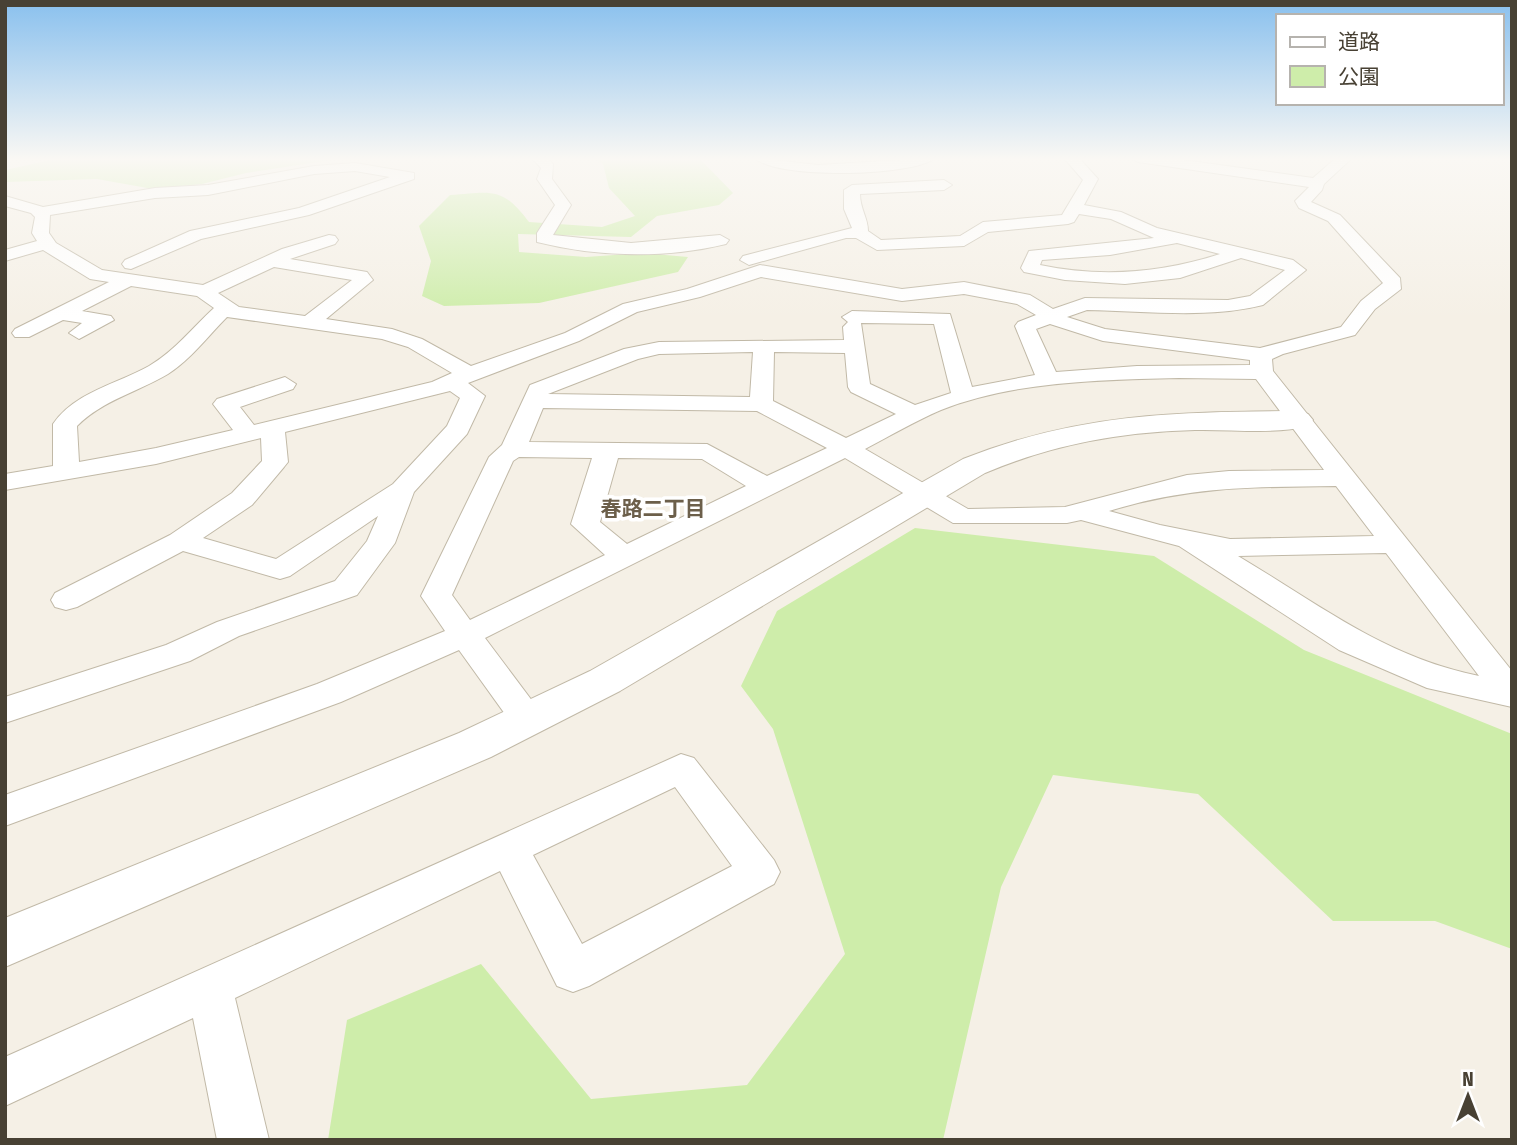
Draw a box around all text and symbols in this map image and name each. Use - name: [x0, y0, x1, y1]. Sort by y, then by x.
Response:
- legend: [1276, 14, 1503, 105]
- text: 道路: [1338, 29, 1380, 55]
- text: 公園: [1338, 64, 1380, 90]
- district label: 春路二丁目: [601, 496, 706, 522]
- north arrow: [1433, 1061, 1503, 1131]
- text: N: [1462, 1068, 1474, 1091]

